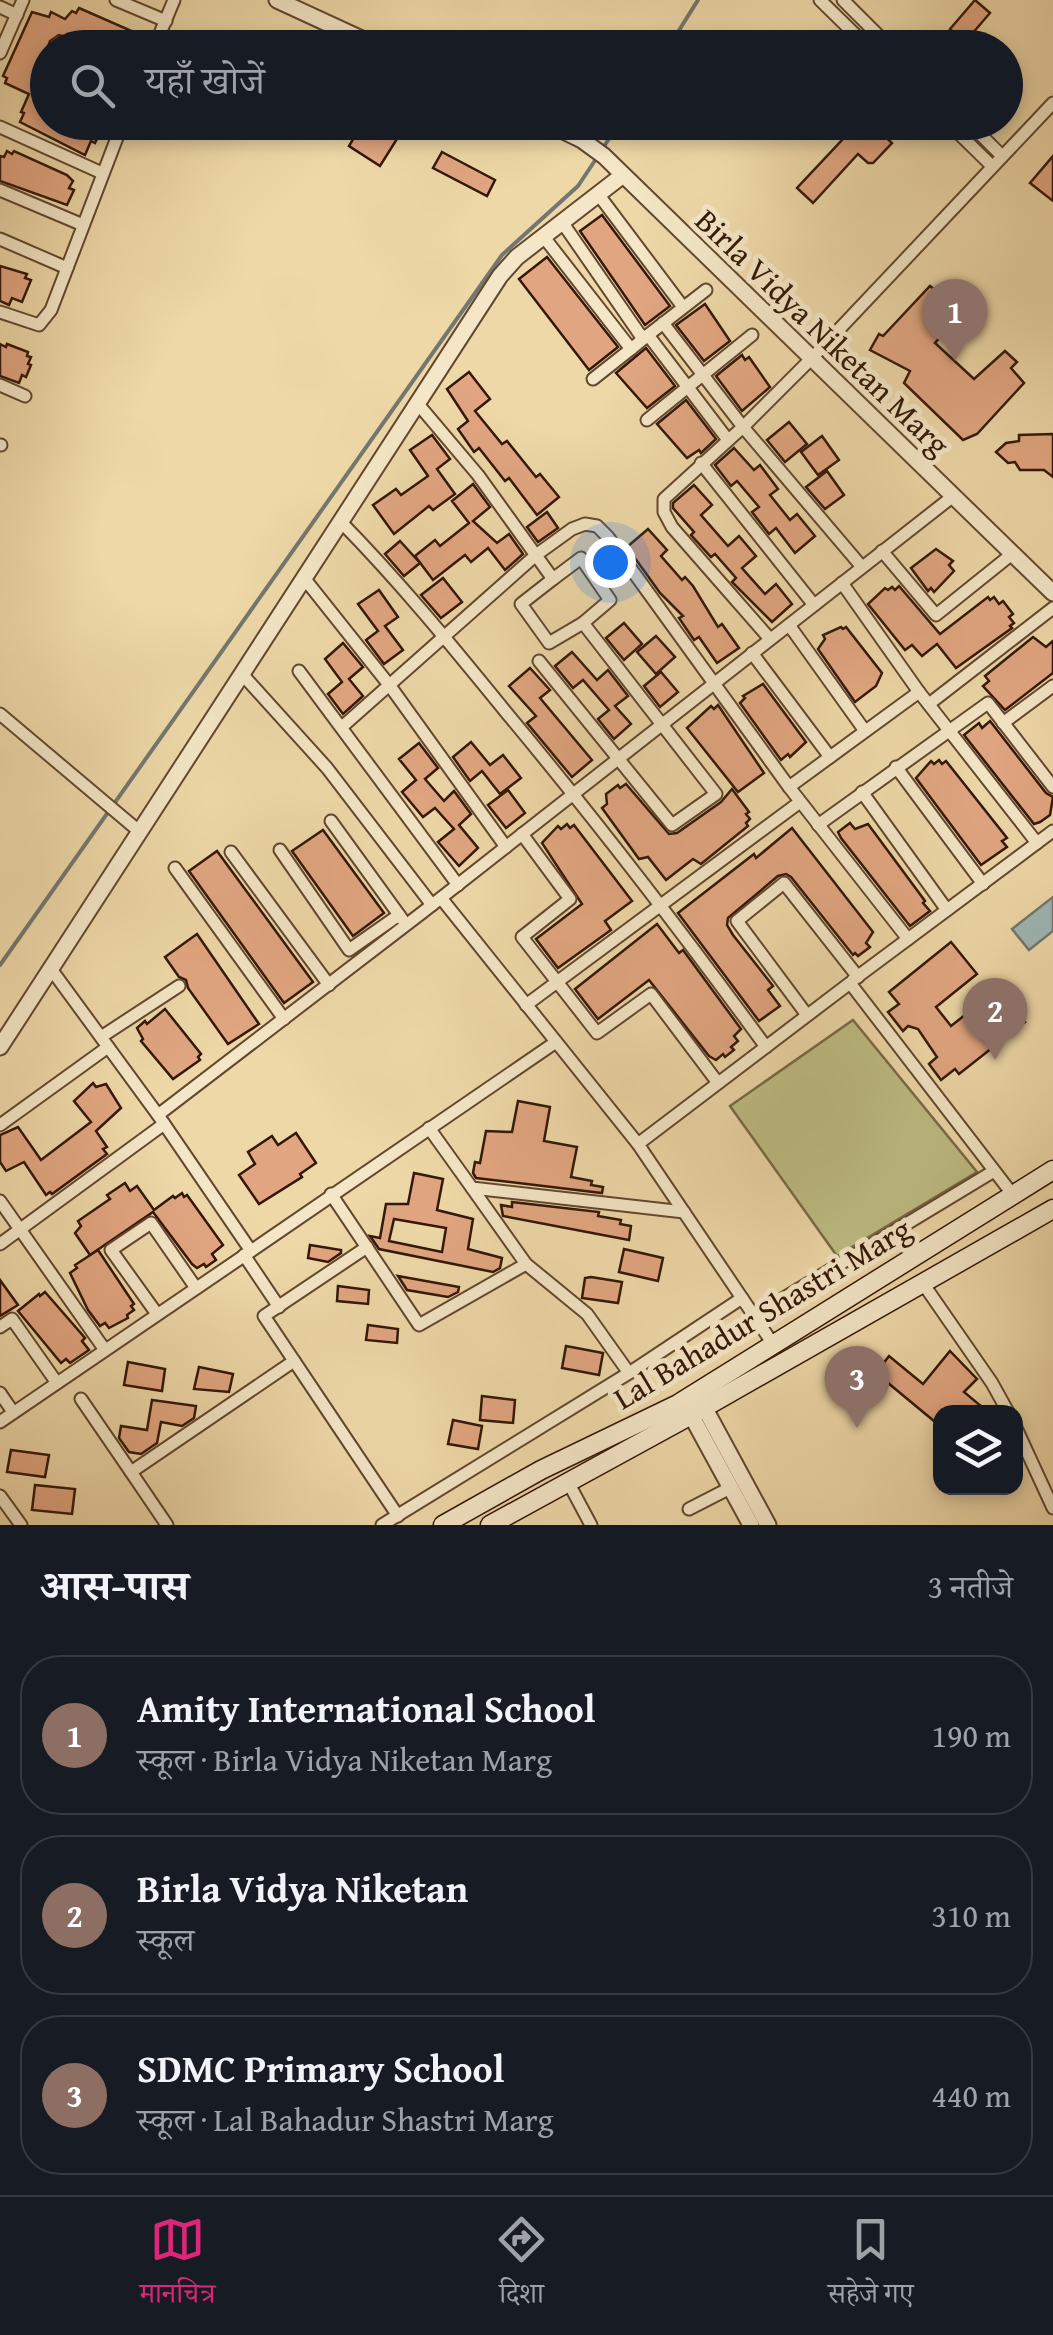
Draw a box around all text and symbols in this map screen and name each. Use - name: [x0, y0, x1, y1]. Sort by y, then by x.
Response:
- search box: [30, 30, 1023, 140]
- text: यहाँ खोजें: [145, 52, 265, 108]
- icon: search: [65, 58, 120, 113]
- street label: Birla Vidya Niketan Marg: [685, 198, 961, 467]
- pin: 1: [922, 278, 988, 361]
- your location: [585, 537, 636, 588]
- pin: 2: [962, 978, 1028, 1060]
- street label: Lal Bahadur Shastri Marg: [604, 1205, 920, 1421]
- pin: 3: [824, 1346, 890, 1428]
- map controls: [933, 1405, 1023, 1495]
- button: layers: [933, 1405, 1023, 1495]
- text: आस-पास: [40, 1554, 189, 1615]
- text: 3 नतीजे: [928, 1563, 1013, 1610]
- text: Amity International School: [137, 1680, 596, 1736]
- text: 1: [66, 1712, 83, 1759]
- text: 190 m: [932, 1712, 1011, 1759]
- text: स्कूल · Birla Vidya Niketan Marg: [137, 1736, 552, 1783]
- text: Birla Vidya Niketan: [137, 1860, 468, 1916]
- text: 2: [66, 1892, 83, 1939]
- text: 310 m: [932, 1892, 1011, 1939]
- text: स्कूल: [137, 1916, 194, 1963]
- text: SDMC Primary School: [137, 2040, 505, 2096]
- text: 3: [66, 2072, 83, 2119]
- text: 440 m: [932, 2072, 1011, 2119]
- text: स्कूल · Lal Bahadur Shastri Marg: [137, 2096, 554, 2143]
- tab: मानचित्र: [139, 2212, 215, 2321]
- tab: दिशा: [494, 2212, 549, 2321]
- tab: सहेजे गए: [828, 2212, 914, 2321]

